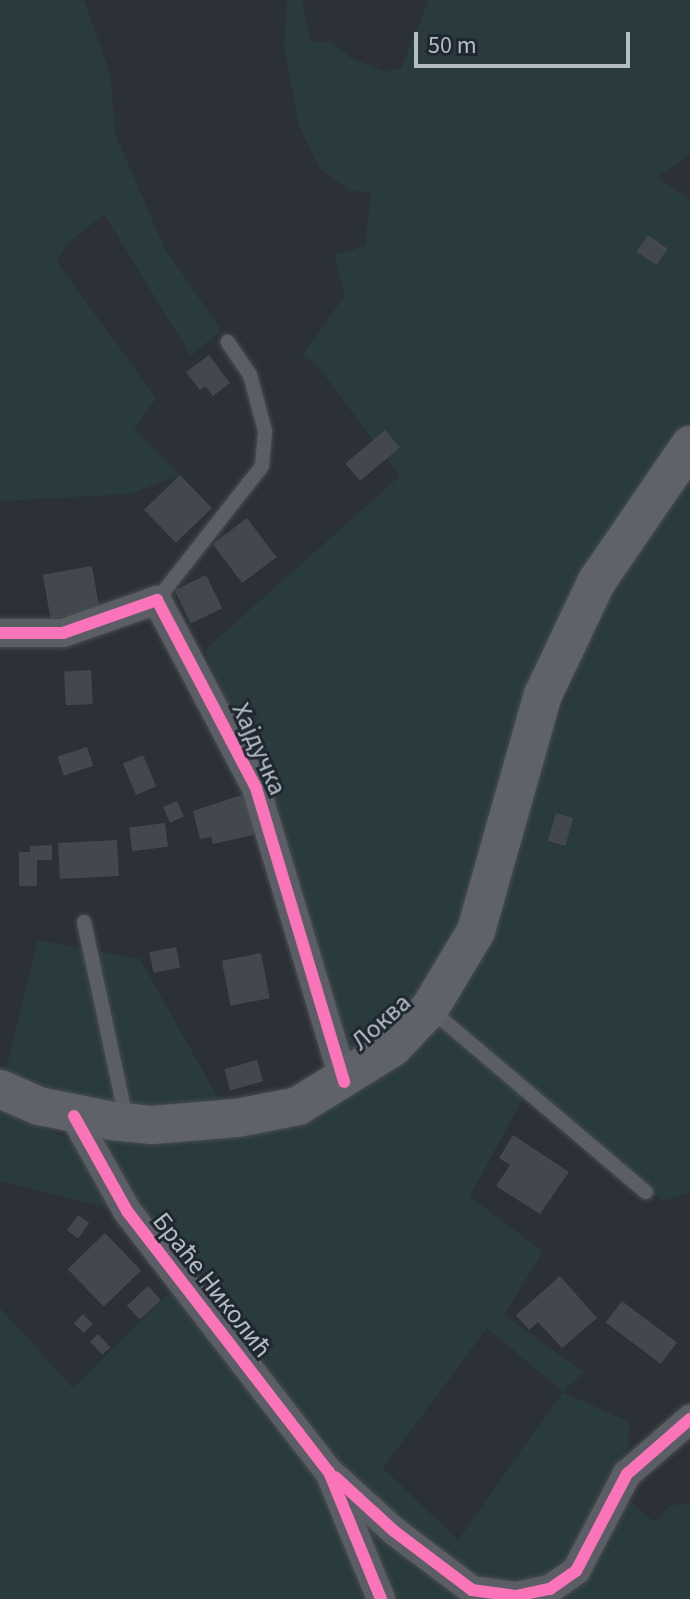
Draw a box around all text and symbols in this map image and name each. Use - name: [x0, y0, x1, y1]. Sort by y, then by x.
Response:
- scale bar: [418, 16, 634, 66]
- text: 50 m: [428, 28, 477, 63]
- street label: Хајдучка: [225, 698, 293, 800]
- street label: Локва: [345, 987, 417, 1057]
- street label: Браће Николић: [146, 1206, 278, 1364]

